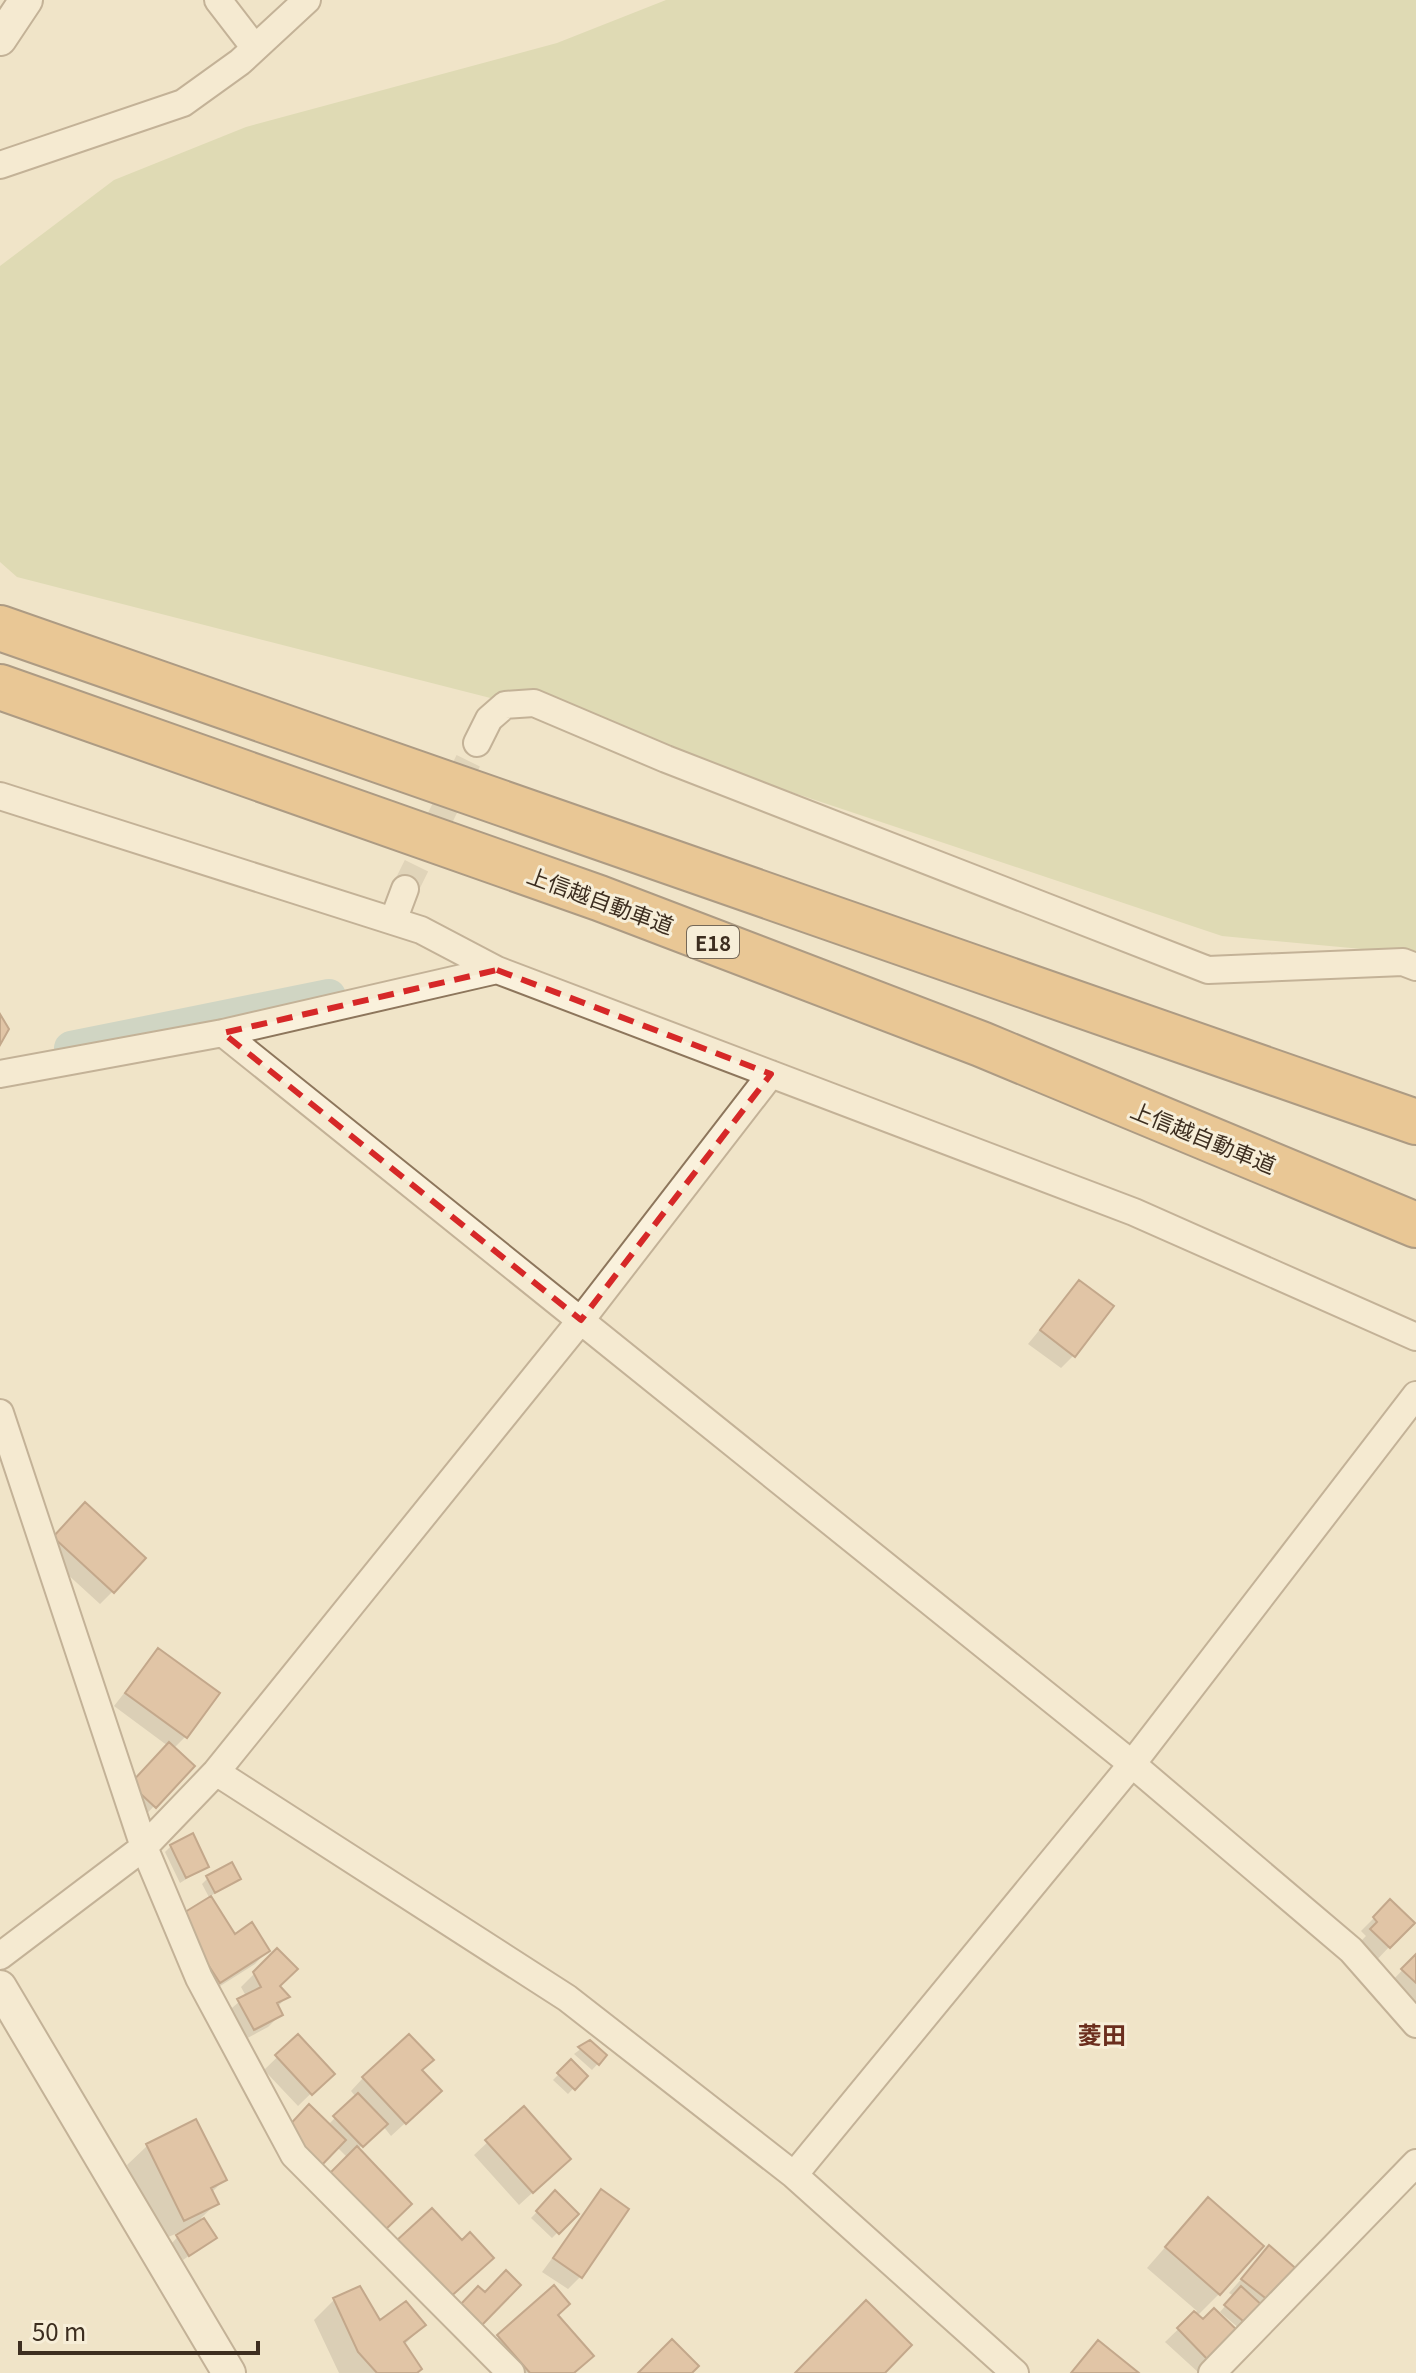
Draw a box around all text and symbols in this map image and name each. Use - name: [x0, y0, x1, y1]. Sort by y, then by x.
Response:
- street label: 上信越自動車道: [523, 858, 679, 940]
- road number: E18: [687, 926, 739, 958]
- street label: 上信越自動車道: [1127, 1092, 1281, 1180]
- district label: 菱田: [1078, 2016, 1126, 2051]
- scale bar: [20, 2305, 258, 2355]
- text: 50 m: [32, 2313, 86, 2348]

